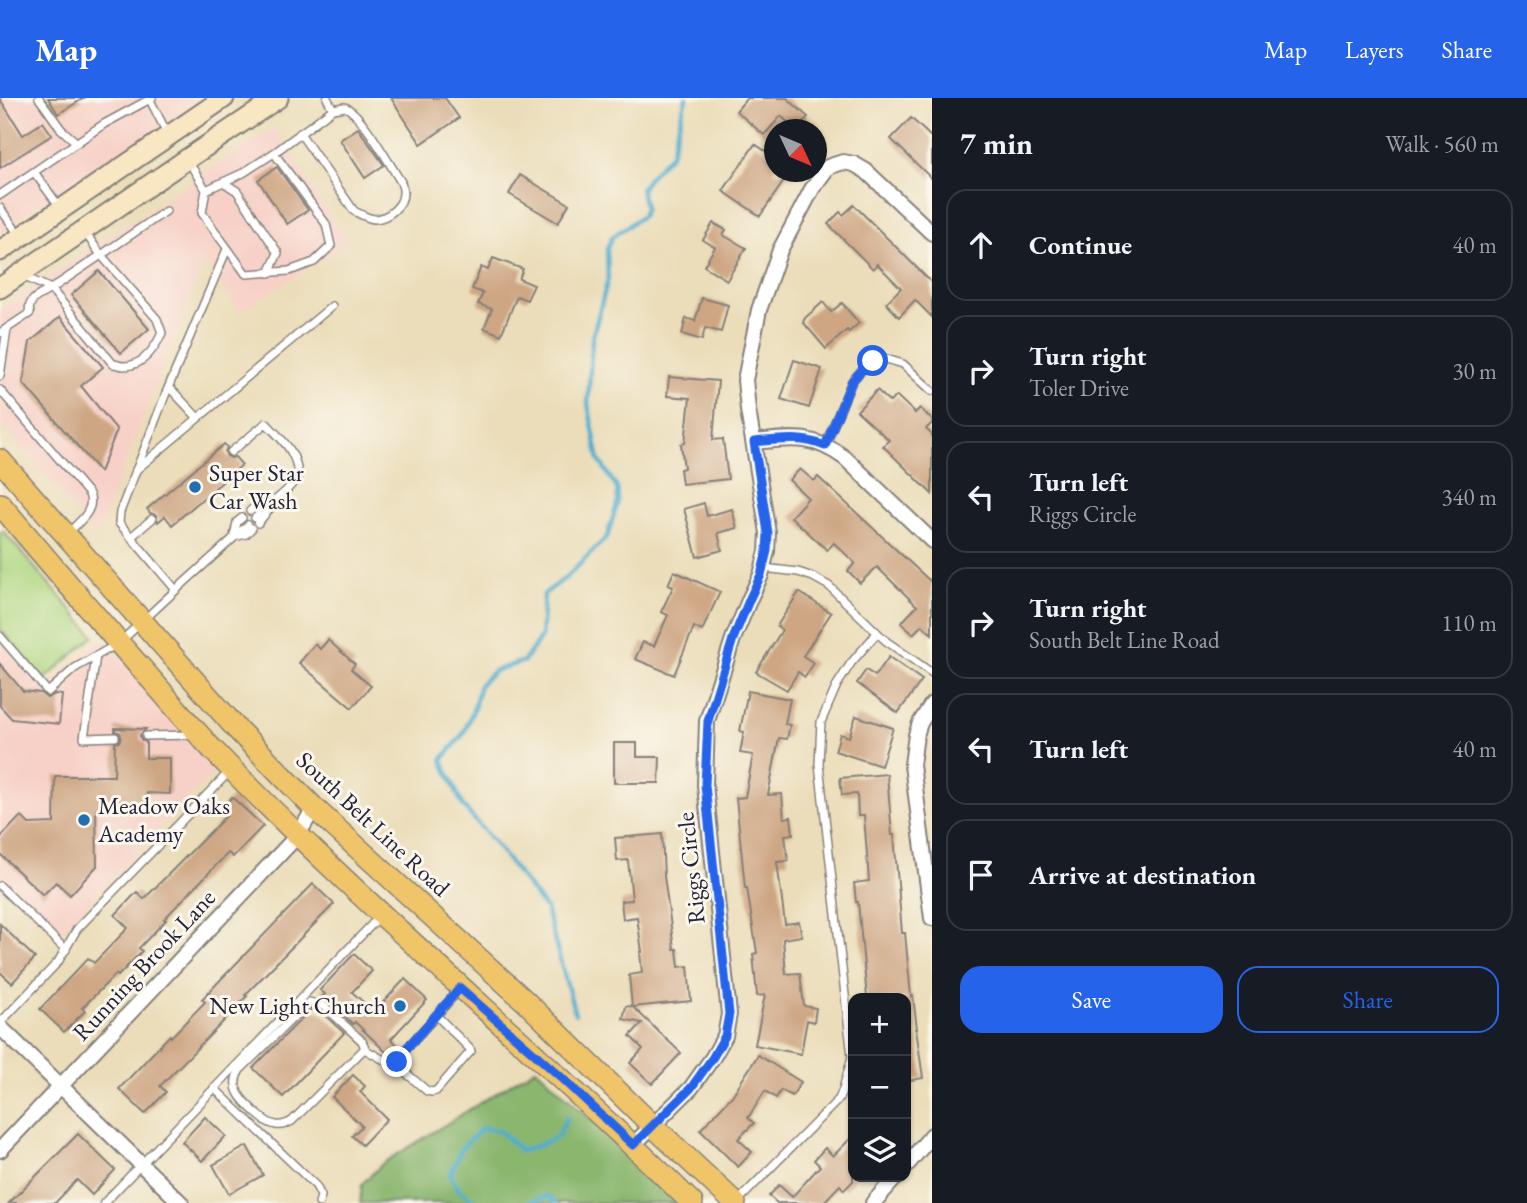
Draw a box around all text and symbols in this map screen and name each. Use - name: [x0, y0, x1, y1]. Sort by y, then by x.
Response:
- text: Map: [35, 28, 97, 71]
- text: Map: [1264, 34, 1307, 65]
- text: Layers: [1345, 34, 1404, 65]
- text: Share: [1442, 34, 1492, 65]
- north arrow: [764, 119, 827, 182]
- text: 7 min: [960, 124, 1033, 163]
- text: Walk · 560 m: [1385, 129, 1499, 159]
- icon: ahead: [962, 226, 1000, 264]
- text: Continue: [1029, 228, 1132, 262]
- text: 40 m: [1452, 230, 1497, 260]
- text: Turn right: [1029, 339, 1147, 373]
- route start: [857, 345, 888, 376]
- icon: right: [962, 352, 1000, 390]
- text: 30 m: [1452, 356, 1497, 386]
- text: Toler Drive: [1029, 373, 1129, 403]
- place label: Super Star Car Wash: [209, 457, 304, 516]
- text: Turn left: [1029, 465, 1128, 499]
- icon: left: [962, 478, 1000, 516]
- marker: Super Star Car Wash: [187, 479, 203, 495]
- text: 340 m: [1441, 482, 1497, 512]
- text: Riggs Circle: [1029, 499, 1137, 529]
- text: Turn right: [1029, 591, 1147, 625]
- icon: right: [962, 604, 1000, 642]
- text: 110 m: [1441, 608, 1497, 638]
- text: South Belt Line Road: [1029, 625, 1220, 655]
- icon: left: [962, 730, 1000, 768]
- text: Turn left: [1029, 732, 1128, 766]
- text: 40 m: [1452, 734, 1497, 764]
- street label: South Belt Line Road: [290, 744, 457, 903]
- place label: Meadow Oaks Academy: [97, 790, 230, 849]
- street label: Riggs Circle: [669, 811, 712, 925]
- marker: Meadow Oaks Academy: [76, 812, 92, 828]
- icon: arrive: [962, 856, 1000, 894]
- text: Arrive at destination: [1029, 858, 1256, 892]
- street label: Running Brook Lane: [65, 882, 222, 1047]
- button: Save: [960, 966, 1223, 1033]
- button: Share: [1237, 966, 1499, 1033]
- place label: New Light Church: [209, 990, 386, 1021]
- map controls: [848, 993, 911, 1182]
- button: +: [848, 993, 911, 1056]
- marker: New Light Church: [392, 998, 408, 1014]
- route end: [381, 1046, 412, 1077]
- button: −: [848, 1056, 911, 1119]
- button: layers: [848, 1119, 911, 1182]

